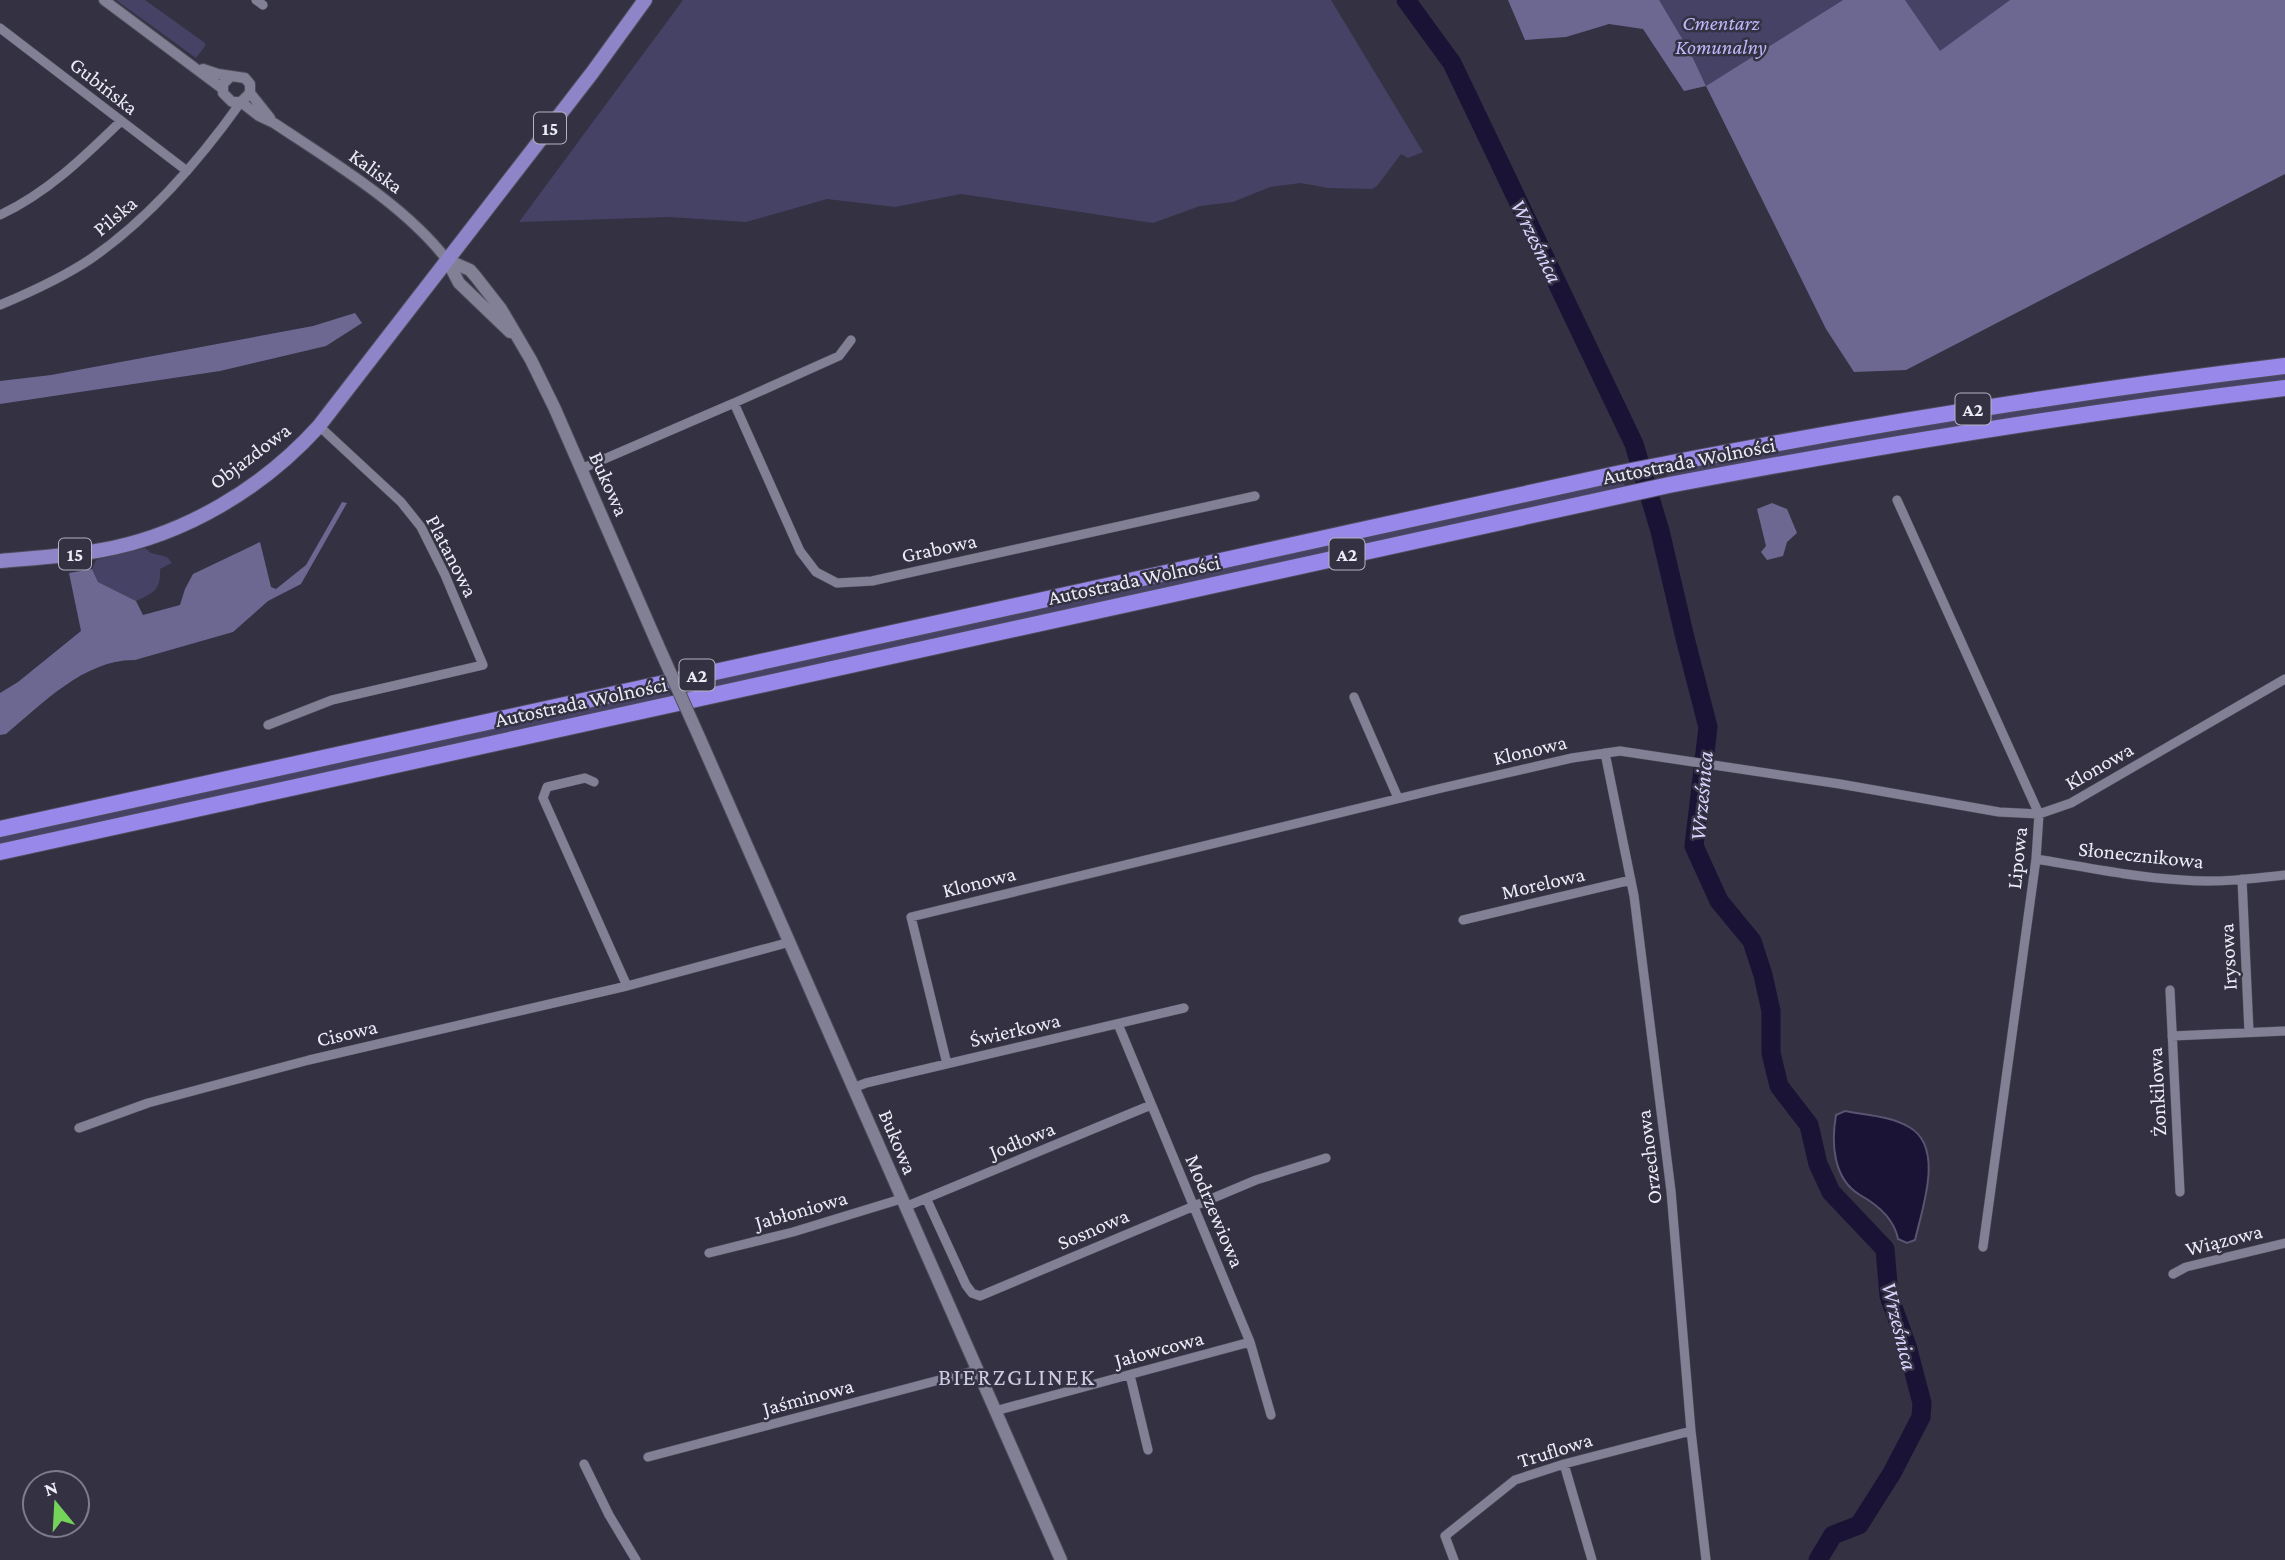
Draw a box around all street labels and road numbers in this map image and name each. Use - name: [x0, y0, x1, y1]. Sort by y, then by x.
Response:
- street label: Gubińska: [65, 52, 143, 120]
- road number: 15: [534, 112, 566, 144]
- street label: Kaliska: [344, 144, 408, 199]
- street label: Pilska: [88, 191, 142, 241]
- road number: A2: [1955, 394, 1990, 424]
- street label: Objazdowa: [205, 418, 295, 494]
- street label: Autostrada Wolności: [1601, 432, 1778, 490]
- street label: Bukowa: [584, 448, 634, 520]
- street label: Platanowa: [421, 511, 483, 601]
- street label: Grabowa: [899, 528, 979, 568]
- road number: 15: [59, 538, 91, 569]
- road number: A2: [1330, 538, 1364, 569]
- street label: Autostrada Wolności: [1046, 550, 1223, 610]
- road number: A2: [680, 660, 714, 690]
- street label: Autostrada Wolności: [493, 672, 670, 732]
- street label: Klonowa: [1491, 730, 1569, 770]
- street label: Klonowa: [2061, 737, 2138, 795]
- street label: Lipowa: [2002, 825, 2032, 890]
- street label: Słonecznikowa: [2077, 836, 2205, 874]
- street label: Klonowa: [940, 861, 1018, 903]
- street label: Morelowa: [1499, 862, 1587, 904]
- street label: Irysowa: [2214, 923, 2242, 991]
- street label: Świerkowa: [967, 1008, 1063, 1052]
- street label: Cisowa: [314, 1014, 380, 1052]
- street label: Żonkilowa: [2143, 1047, 2171, 1137]
- street label: Bukowa: [874, 1106, 922, 1178]
- street label: Orzechowa: [1631, 1108, 1667, 1206]
- street label: Jodłowa: [984, 1116, 1059, 1165]
- street label: Modrzewiowa: [1180, 1151, 1250, 1272]
- street label: Jabłoniowa: [750, 1185, 850, 1235]
- street label: Sosnowa: [1054, 1203, 1133, 1255]
- street label: Wiązowa: [2183, 1219, 2265, 1261]
- street label: Jałowcowa: [1110, 1326, 1206, 1373]
- street label: Jaśminowa: [758, 1373, 856, 1421]
- street label: Truflowa: [1515, 1427, 1596, 1473]

